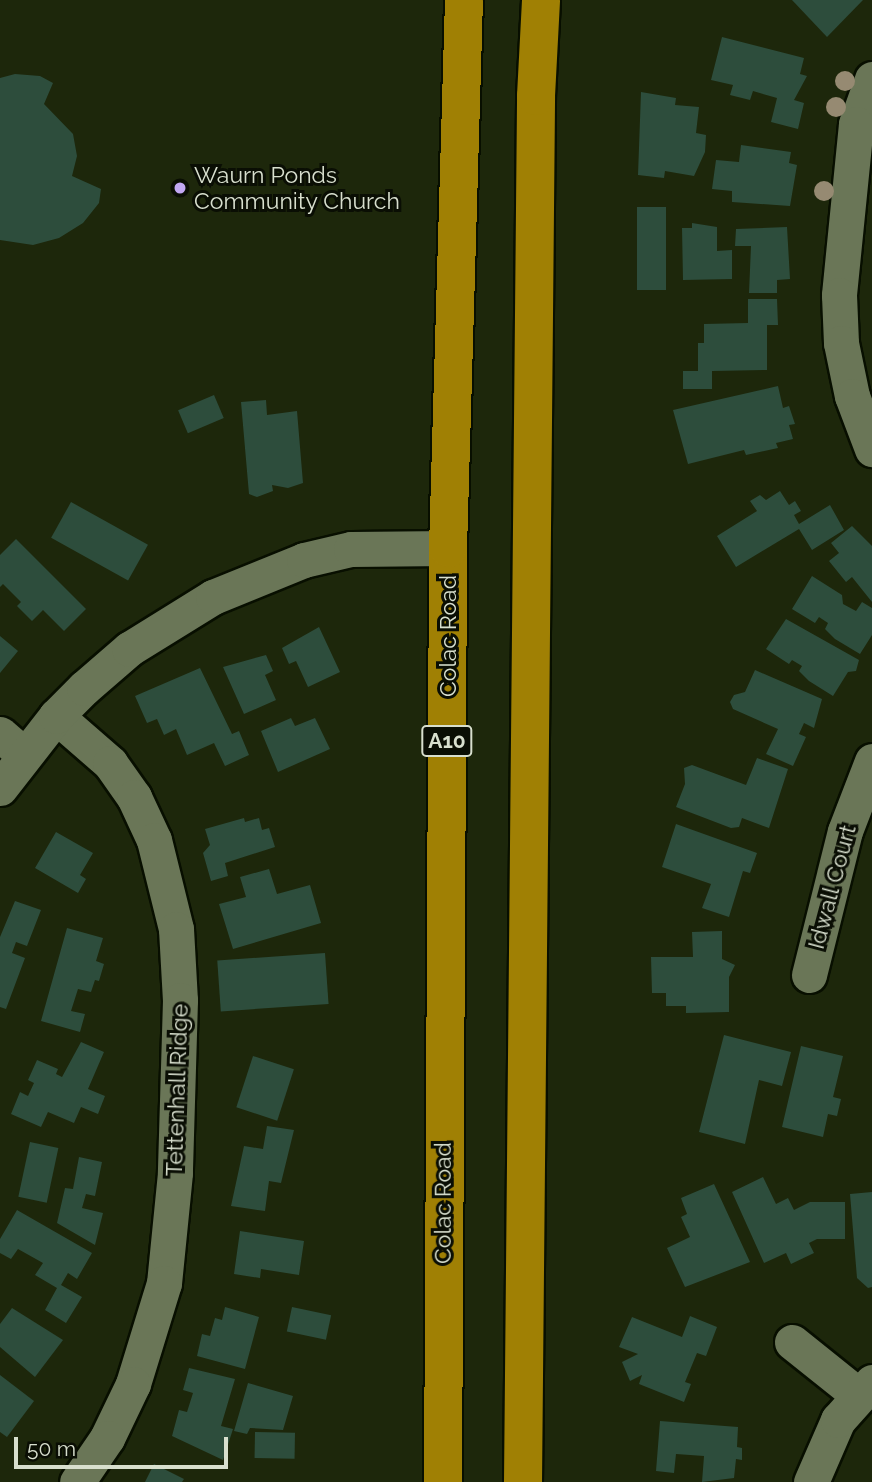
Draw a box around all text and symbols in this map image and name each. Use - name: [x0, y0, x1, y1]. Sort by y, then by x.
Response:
- place label: Waurn Ponds Community Church: [194, 161, 400, 215]
- marker: Waurn Ponds Community Church: [172, 180, 188, 196]
- street label: Colac Road: [434, 575, 462, 697]
- road number: A10: [421, 724, 473, 758]
- street label: Idwall Court: [802, 822, 862, 952]
- street label: Tettenhall Ridge: [160, 1003, 194, 1177]
- street label: Colac Road: [429, 1142, 457, 1264]
- scale bar: [18, 1422, 231, 1466]
- text: 50 m: [27, 1436, 76, 1461]

